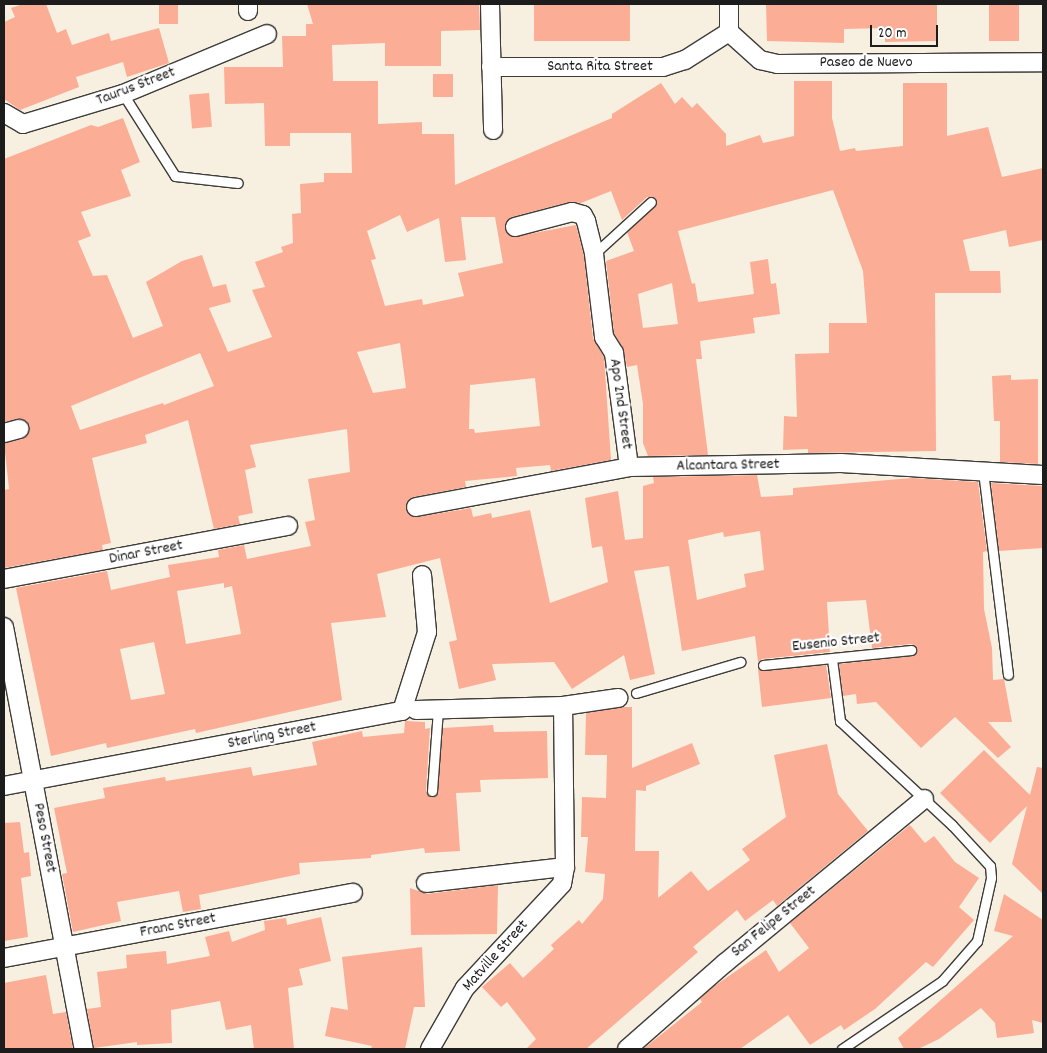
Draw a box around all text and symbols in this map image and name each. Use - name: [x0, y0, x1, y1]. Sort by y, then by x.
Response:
- scale bar: [872, 15, 940, 47]
- text: 20 m: [878, 23, 906, 45]
- street label: Paseo de Nuevo: [819, 53, 913, 73]
- street label: Santa Rita Street: [547, 57, 653, 77]
- street label: Taurus Street: [94, 63, 178, 111]
- street label: Apo 2nd Street: [604, 357, 636, 451]
- street label: Alcantara Street: [676, 456, 780, 476]
- street label: Dinar Street: [108, 536, 184, 570]
- street label: Eusenio Street: [791, 629, 881, 657]
- street label: Sterling Street: [226, 718, 318, 754]
- street label: Peso Street: [28, 801, 60, 875]
- street label: San Felipe Street: [728, 882, 820, 962]
- street label: Franc Street: [138, 909, 218, 943]
- street label: Matville Street: [459, 916, 533, 996]

